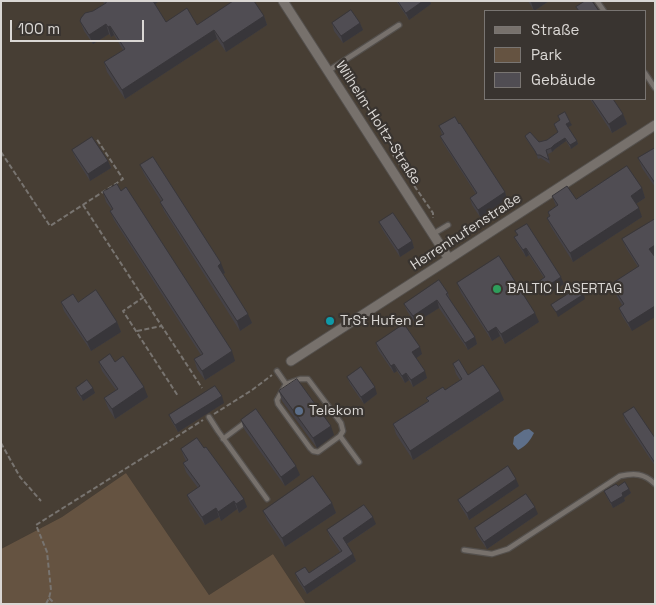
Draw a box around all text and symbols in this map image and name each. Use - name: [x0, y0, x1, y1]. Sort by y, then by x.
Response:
- scale bar: [12, 10, 146, 42]
- legend: [483, 10, 646, 100]
- text: 100 m: [18, 19, 60, 38]
- text: Straße: [531, 20, 579, 39]
- text: Park: [531, 45, 562, 64]
- street label: Wilhelm-Holtz-Straße: [332, 58, 424, 188]
- text: Gebäude: [531, 70, 596, 89]
- street label: Herrenhufenstraße: [408, 190, 524, 274]
- place label: BALTIC LASERTAG: [507, 281, 622, 297]
- marker: BALTIC LASERTAG: [491, 283, 503, 295]
- place label: TrSt Hufen 2: [340, 313, 424, 329]
- marker: TrSt Hufen 2: [324, 315, 336, 327]
- place label: Telekom: [309, 403, 364, 419]
- marker: Telekom: [293, 405, 305, 417]

